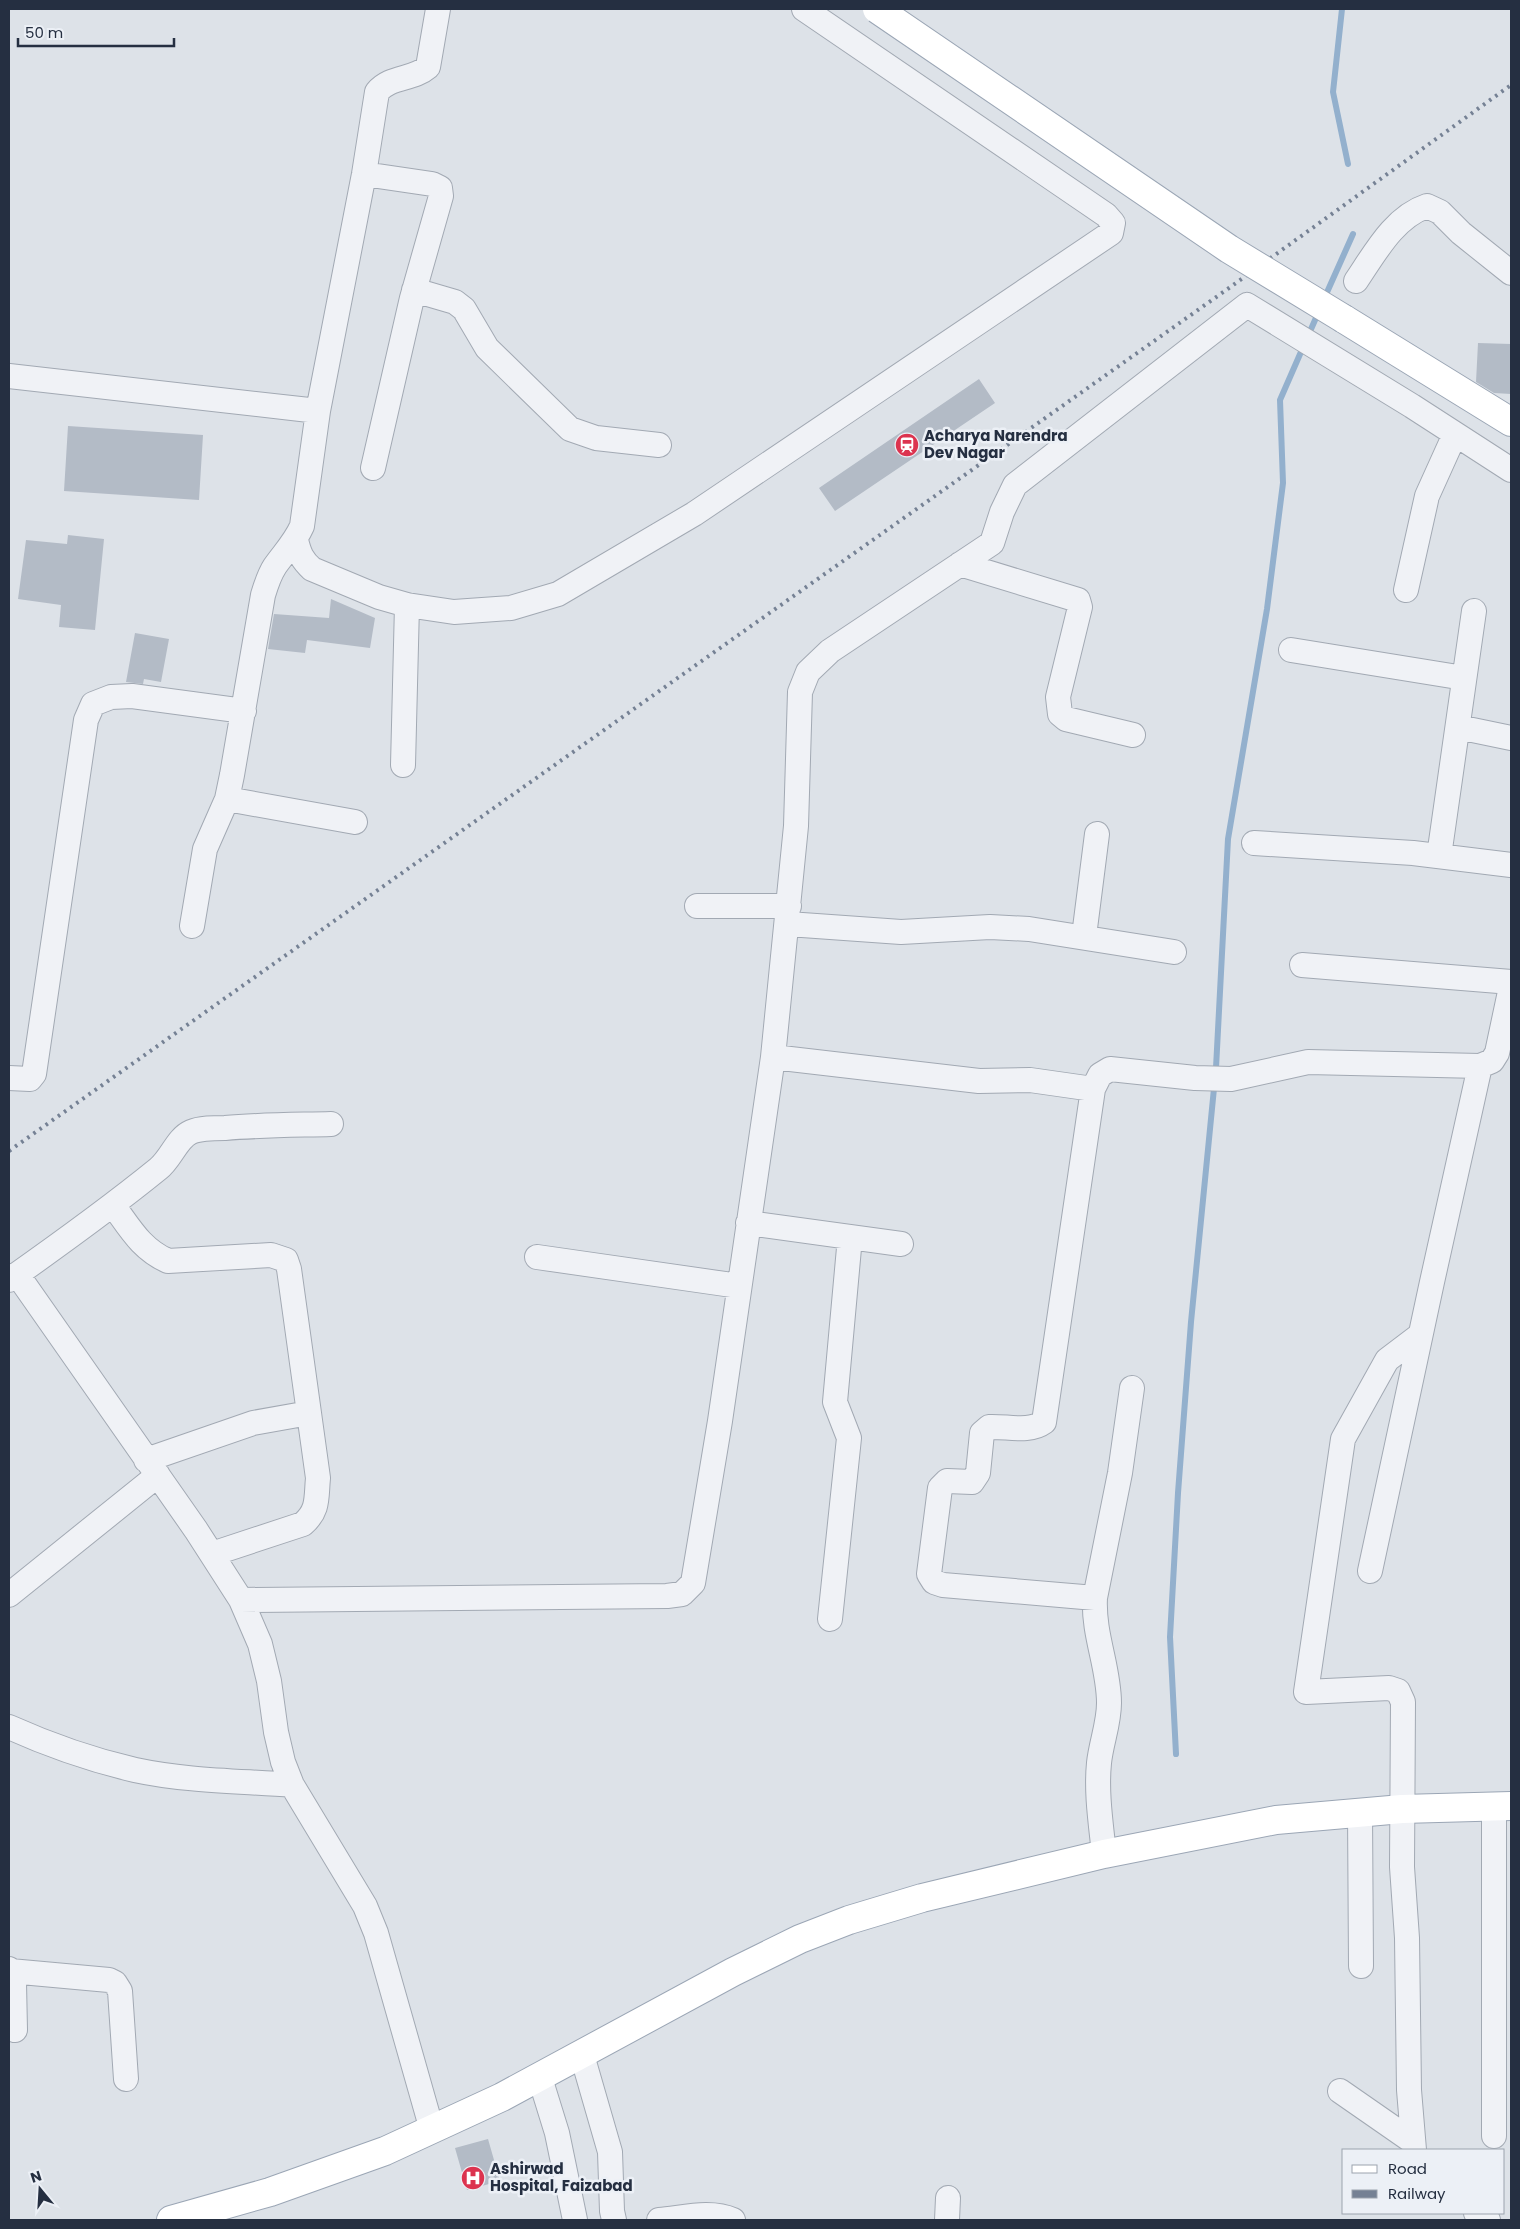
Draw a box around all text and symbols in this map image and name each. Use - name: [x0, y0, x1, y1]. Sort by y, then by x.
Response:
- scale bar: [18, 15, 174, 47]
- text: 50 m: [25, 22, 63, 43]
- place label: Acharya Narendra Dev Nagar: [924, 425, 1068, 463]
- station icon: Acharya Narendra Dev Nagar: [894, 432, 920, 458]
- legend: [1342, 2149, 1505, 2214]
- place label: Ashirwad Hospital, Faizabad: [490, 2158, 633, 2196]
- text: Road: [1388, 2158, 1427, 2179]
- north arrow: [15, 2164, 65, 2214]
- text: N: [28, 2165, 44, 2188]
- hospital icon: Ashirwad Hospital, Faizabad: [460, 2165, 486, 2191]
- text: Railway: [1388, 2183, 1446, 2204]

